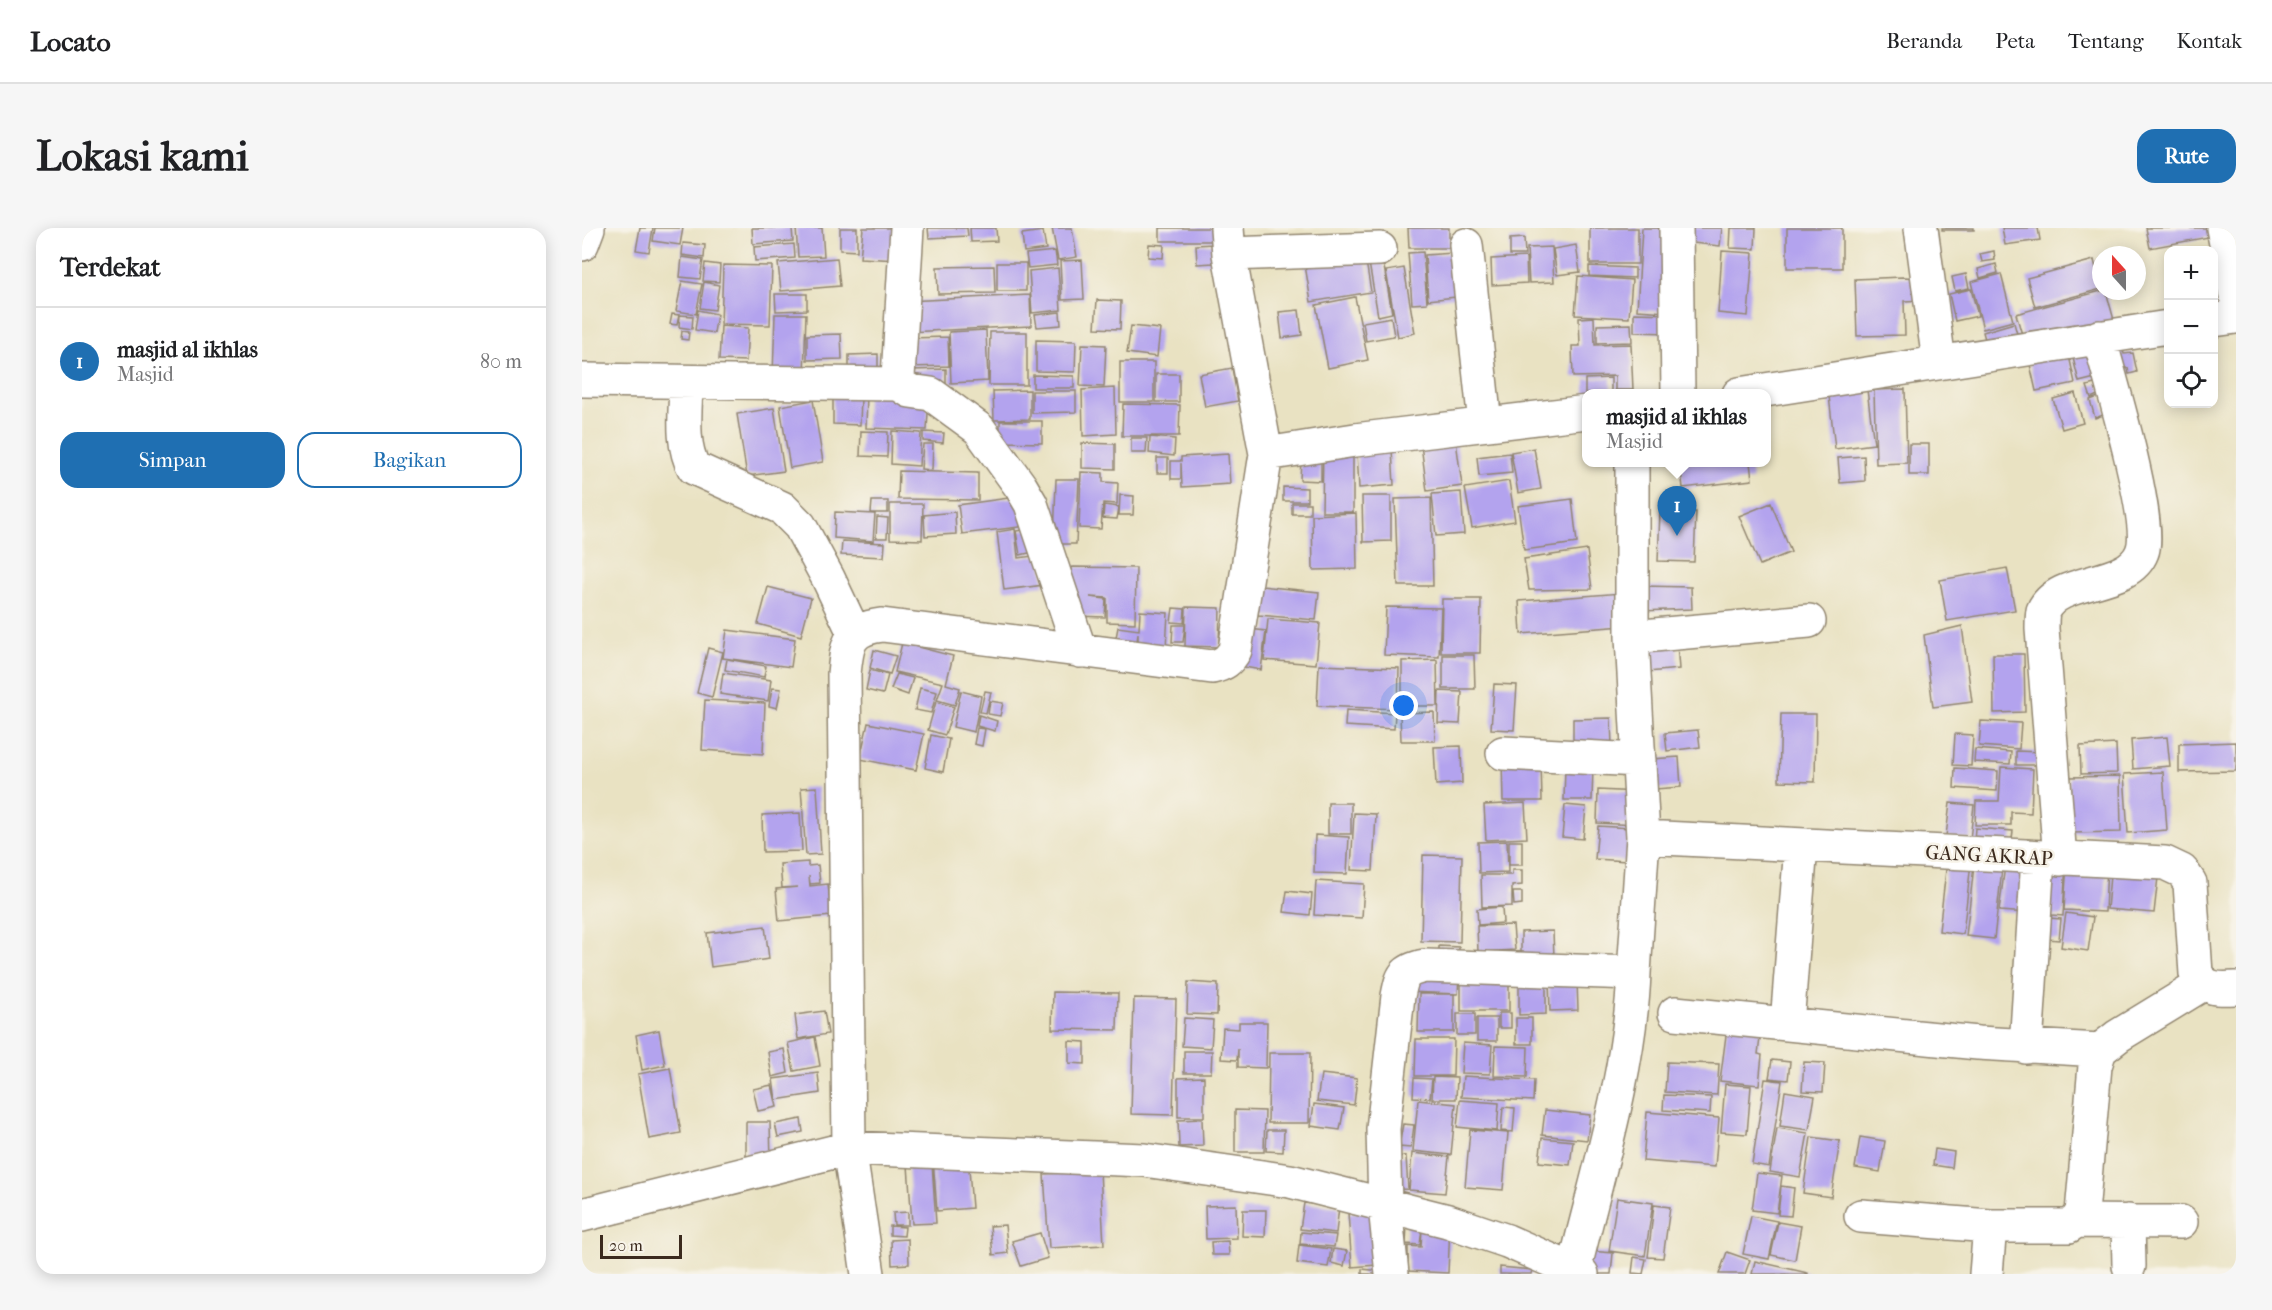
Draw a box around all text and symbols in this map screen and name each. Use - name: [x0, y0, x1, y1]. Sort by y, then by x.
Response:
- text: Locato: [30, 25, 111, 58]
- text: Beranda: [1886, 29, 1962, 53]
- text: Peta: [1995, 29, 2035, 53]
- text: Tentang: [2068, 29, 2144, 53]
- text: Kontak: [2177, 29, 2242, 53]
- button: Rute: [2137, 129, 2236, 183]
- text: Lokasi kami: [36, 132, 249, 181]
- north arrow: [2092, 246, 2146, 300]
- map controls: [2164, 246, 2218, 408]
- button: +: [2164, 246, 2218, 300]
- text: Terdekat: [60, 252, 161, 283]
- button: −: [2164, 300, 2218, 354]
- text: masjid al ikhlas: [117, 337, 258, 363]
- text: 1: [76, 350, 83, 373]
- text: 80 m: [480, 350, 522, 373]
- button: locate: [2164, 354, 2218, 408]
- text: Masjid: [117, 363, 174, 386]
- popup: [1582, 389, 1771, 467]
- text: masjid al ikhlas: [1606, 404, 1747, 430]
- text: Masjid: [1606, 430, 1663, 453]
- button: Simpan: [60, 432, 285, 488]
- button: Bagikan: [297, 432, 522, 488]
- pin: 1: [1658, 486, 1696, 536]
- your location: [1389, 691, 1418, 720]
- street label: GANG AKRAP: [1925, 841, 2053, 870]
- scale bar: [600, 1232, 682, 1260]
- text: 20 m: [609, 1236, 643, 1255]

